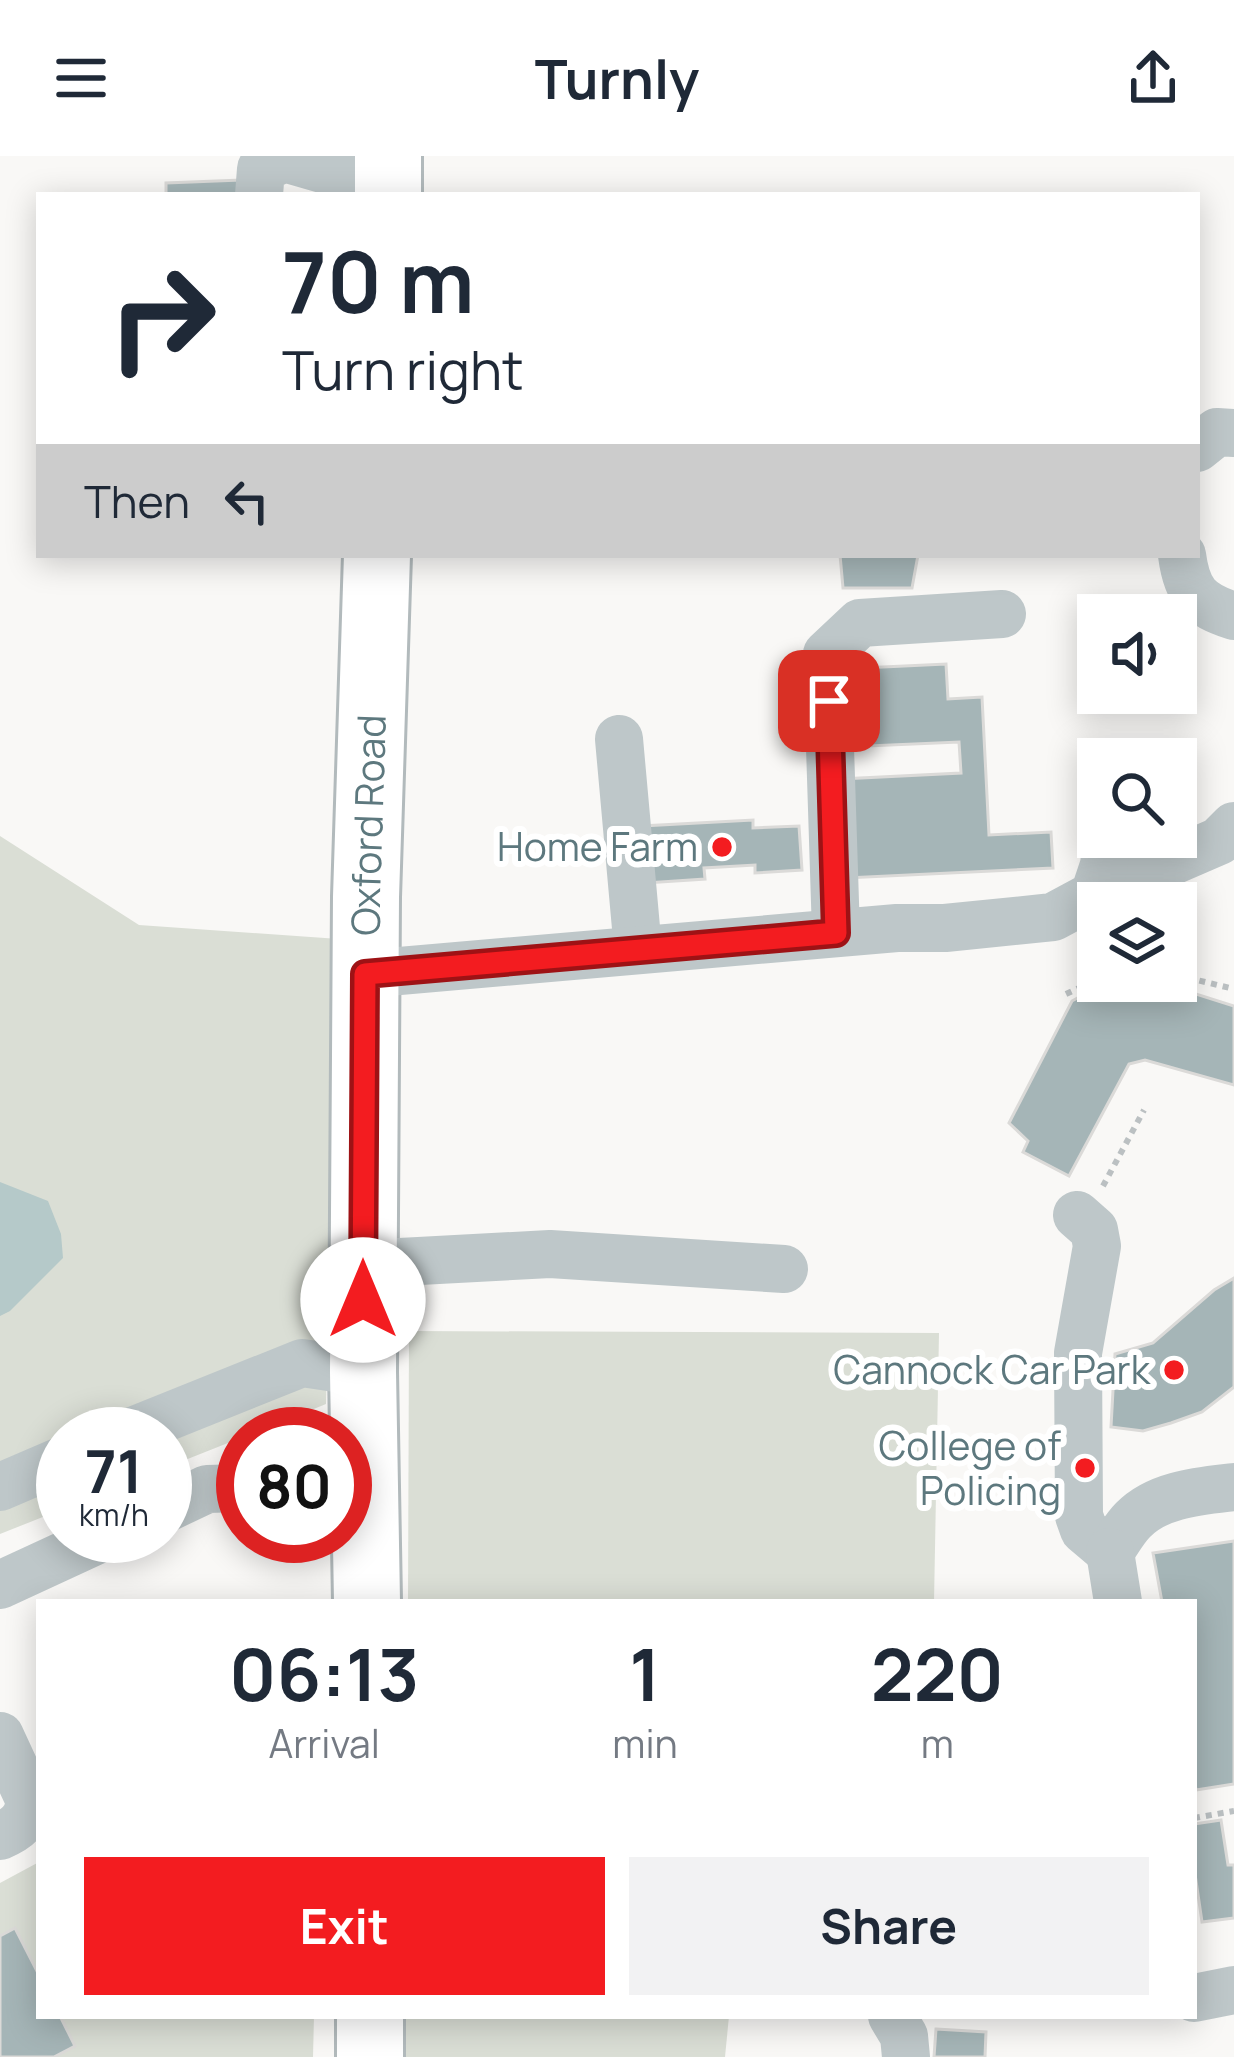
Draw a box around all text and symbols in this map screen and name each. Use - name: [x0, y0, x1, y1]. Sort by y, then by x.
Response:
- text: Turnly: [535, 41, 699, 115]
- icon: menu: [48, 45, 114, 111]
- icon: share: [1120, 45, 1186, 111]
- text: 70 m: [282, 223, 474, 338]
- icon: right: [84, 240, 240, 396]
- text: Turn right: [282, 332, 524, 406]
- icon: left: [214, 468, 280, 534]
- text: Then: [84, 470, 190, 532]
- map controls: [1077, 594, 1197, 1002]
- button: sound: [1077, 594, 1197, 714]
- pin: [778, 650, 880, 752]
- icon: arrive: [796, 668, 862, 734]
- street label: Oxford Road: [338, 714, 398, 936]
- button: search: [1077, 738, 1197, 858]
- place label: Home Farm: [497, 819, 698, 873]
- marker: Home Farm: [709, 834, 735, 860]
- button: layers: [1077, 882, 1197, 1002]
- position arrow: [300, 1237, 426, 1363]
- place label: Cannock Car Park: [833, 1342, 1152, 1396]
- marker: Cannock Car Park: [1161, 1357, 1187, 1383]
- speed limit sign: 80: [216, 1407, 372, 1563]
- place label: College of Policing: [878, 1418, 1061, 1517]
- text: 71: [85, 1429, 143, 1511]
- marker: College of Policing: [1072, 1455, 1098, 1481]
- text: km/h: [79, 1494, 149, 1535]
- text: 06:13: [229, 1624, 419, 1723]
- text: 1: [629, 1624, 661, 1723]
- text: 220: [871, 1624, 1004, 1723]
- text: Arrival: [268, 1716, 380, 1770]
- text: min: [612, 1716, 678, 1770]
- text: m: [921, 1716, 954, 1770]
- button: Exit: [84, 1857, 605, 1995]
- button: Share: [629, 1857, 1149, 1995]

